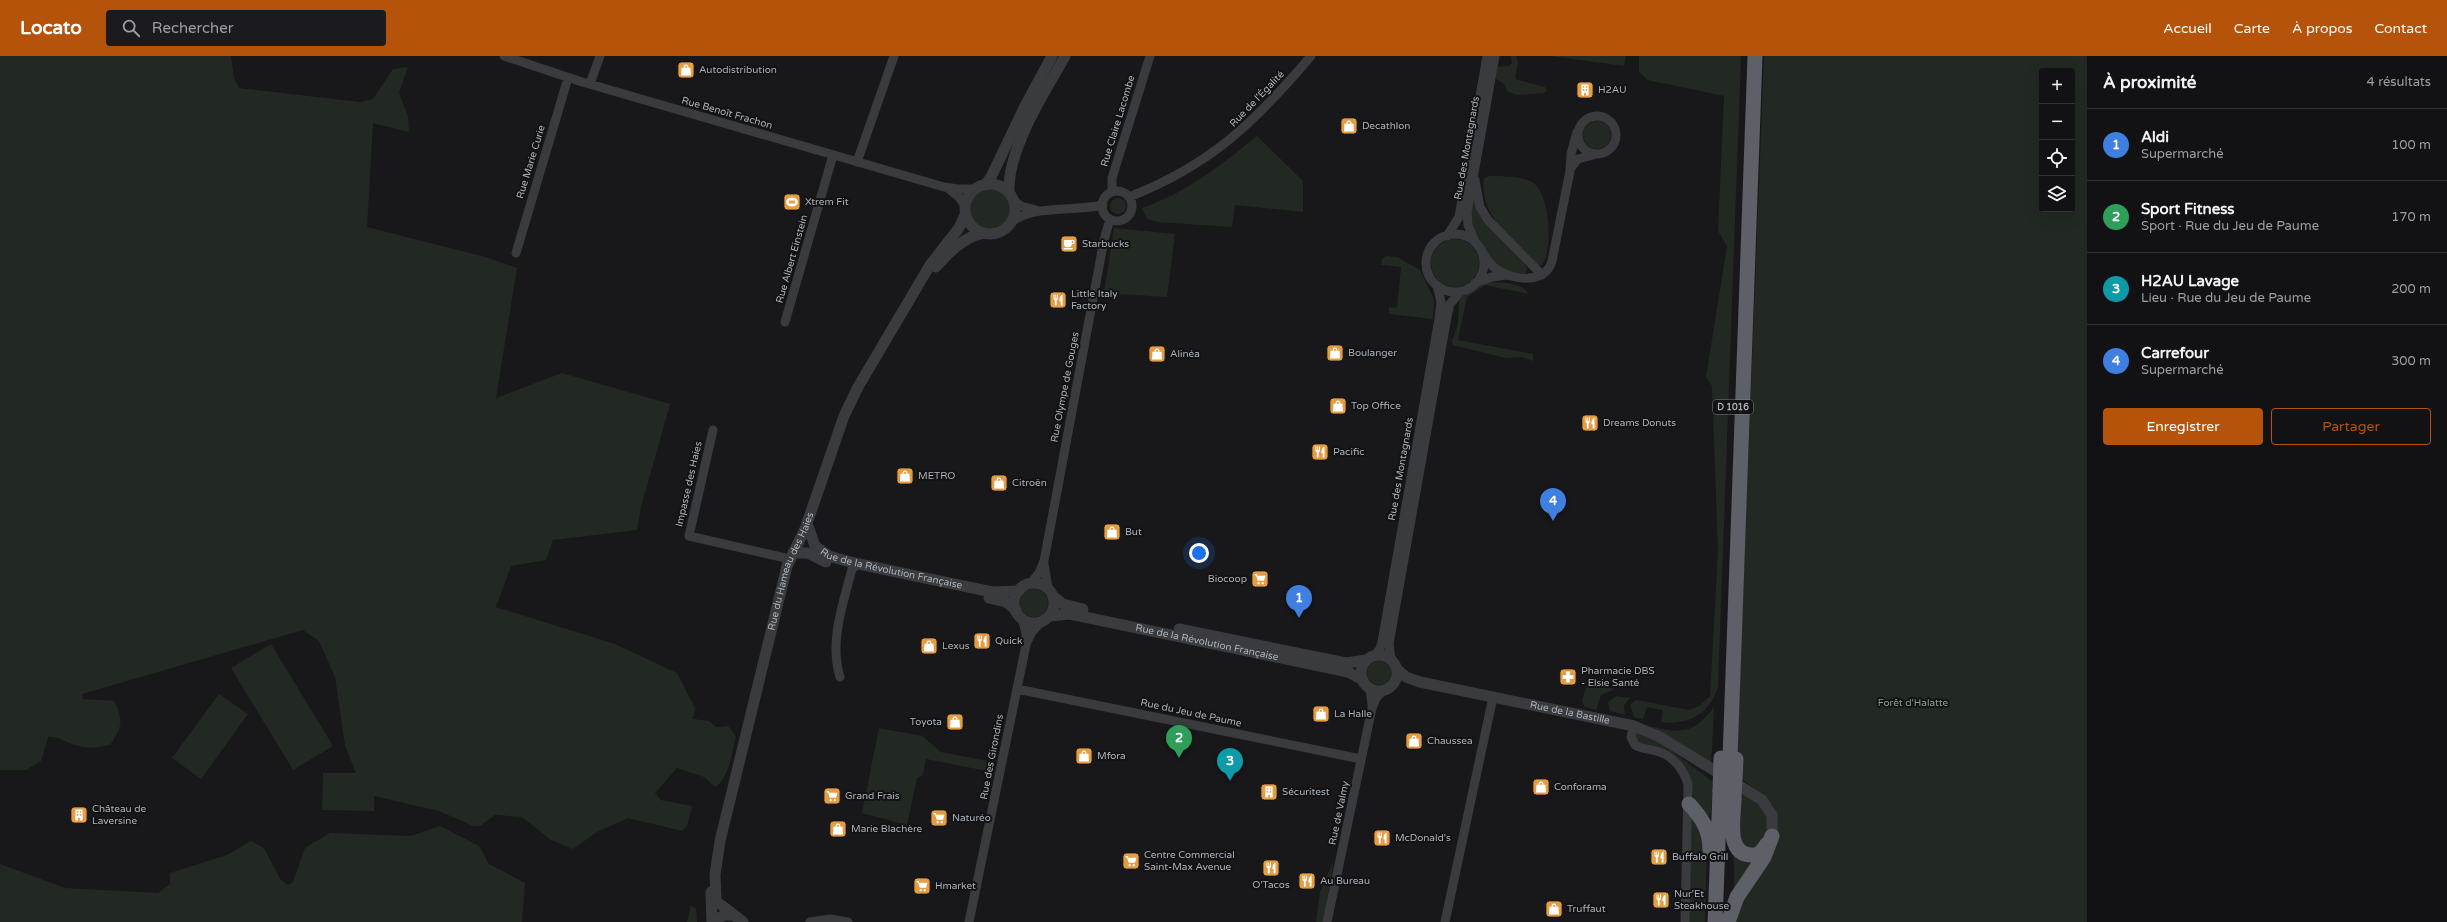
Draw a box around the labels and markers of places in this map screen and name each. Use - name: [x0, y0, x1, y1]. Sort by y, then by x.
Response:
- shop icon: Autodistribution: [676, 60, 696, 80]
- place label: Autodistribution: [699, 64, 777, 76]
- building icon: H2AU: [1575, 80, 1595, 100]
- place label: H2AU: [1598, 84, 1627, 96]
- shop icon: Decathlon: [1339, 116, 1359, 136]
- place label: Decathlon: [1362, 120, 1410, 132]
- sports icon: Xtrem Fit: [782, 192, 802, 212]
- place label: Xtrem Fit: [805, 196, 849, 208]
- cafe icon: Starbucks: [1059, 234, 1079, 254]
- place label: Starbucks: [1082, 238, 1129, 250]
- place label: Little Italy Factory: [1071, 288, 1118, 312]
- restaurant icon: Little Italy Factory: [1048, 290, 1068, 310]
- shop icon: Boulanger: [1325, 343, 1345, 363]
- shop icon: Alinéa: [1147, 344, 1167, 364]
- place label: Boulanger: [1348, 347, 1397, 359]
- place label: Alinéa: [1170, 348, 1200, 360]
- shop icon: Top Office: [1328, 396, 1348, 416]
- place label: Top Office: [1351, 400, 1401, 412]
- restaurant icon: Dreams Donuts: [1580, 413, 1600, 433]
- place label: Dreams Donuts: [1603, 417, 1676, 429]
- restaurant icon: Pacific: [1310, 442, 1330, 462]
- place label: Pacific: [1333, 446, 1365, 458]
- shop icon: METRO: [895, 466, 915, 486]
- place label: METRO: [918, 470, 955, 482]
- shop icon: Citroën: [989, 473, 1009, 493]
- place label: Citroën: [1012, 477, 1047, 489]
- pin: 4: [1540, 488, 1566, 521]
- shop icon: But: [1102, 522, 1122, 542]
- place label: But: [1125, 526, 1142, 538]
- supermarket icon: Biocoop: [1250, 569, 1270, 589]
- place label: Biocoop: [1208, 573, 1247, 585]
- pin: 1: [1286, 585, 1312, 618]
- restaurant icon: Quick: [972, 631, 992, 651]
- place label: Quick: [995, 635, 1023, 647]
- shop icon: Lexus: [919, 636, 939, 656]
- place label: Lexus: [942, 640, 970, 652]
- place label: Pharmacie DBS - Elsie Santé: [1581, 665, 1655, 689]
- pharmacy icon: Pharmacie DBS - Elsie Santé: [1558, 667, 1578, 687]
- shop icon: La Halle: [1311, 704, 1331, 724]
- place label: La Halle: [1334, 708, 1372, 720]
- shop icon: Toyota: [945, 712, 965, 732]
- place label: Toyota: [910, 716, 942, 728]
- pin: 2: [1166, 725, 1192, 758]
- shop icon: Chaussea: [1404, 731, 1424, 751]
- place label: Chaussea: [1427, 735, 1473, 747]
- shop icon: Mfora: [1074, 746, 1094, 766]
- pin: 3: [1217, 748, 1243, 781]
- place label: Mfora: [1097, 750, 1126, 762]
- shop icon: Conforama: [1531, 777, 1551, 797]
- place label: Conforama: [1554, 781, 1607, 793]
- building icon: Sécuritest: [1259, 782, 1279, 802]
- supermarket icon: Grand Frais: [822, 786, 842, 806]
- place label: Sécuritest: [1282, 786, 1330, 798]
- place label: Grand Frais: [845, 790, 900, 802]
- place label: Château de Laversine: [92, 803, 147, 827]
- building icon: Château de Laversine: [69, 805, 89, 825]
- supermarket icon: Naturéo: [929, 808, 949, 828]
- place label: Naturéo: [952, 812, 991, 824]
- shop icon: Marie Blachère: [828, 819, 848, 839]
- place label: Marie Blachère: [851, 823, 923, 835]
- restaurant icon: McDonald's: [1372, 828, 1392, 848]
- place label: McDonald's: [1395, 832, 1451, 844]
- restaurant icon: Buffalo Grill: [1649, 847, 1669, 867]
- place label: Centre Commercial Saint-Max Avenue: [1144, 849, 1235, 873]
- supermarket icon: Centre Commercial Saint-Max Avenue: [1121, 851, 1141, 871]
- place label: Buffalo Grill: [1672, 851, 1728, 863]
- restaurant icon: O'Tacos: [1261, 858, 1281, 878]
- restaurant icon: Au Bureau: [1297, 871, 1317, 891]
- place label: Au Bureau: [1320, 875, 1370, 887]
- supermarket icon: Hmarket: [912, 876, 932, 896]
- place label: O'Tacos: [1252, 879, 1290, 891]
- place label: Hmarket: [935, 880, 976, 892]
- place label: Nur'Et Steakhouse: [1674, 888, 1729, 912]
- restaurant icon: Nur'Et Steakhouse: [1651, 890, 1671, 910]
- shop icon: Truffaut: [1544, 899, 1564, 919]
- place label: Truffaut: [1567, 903, 1606, 915]

